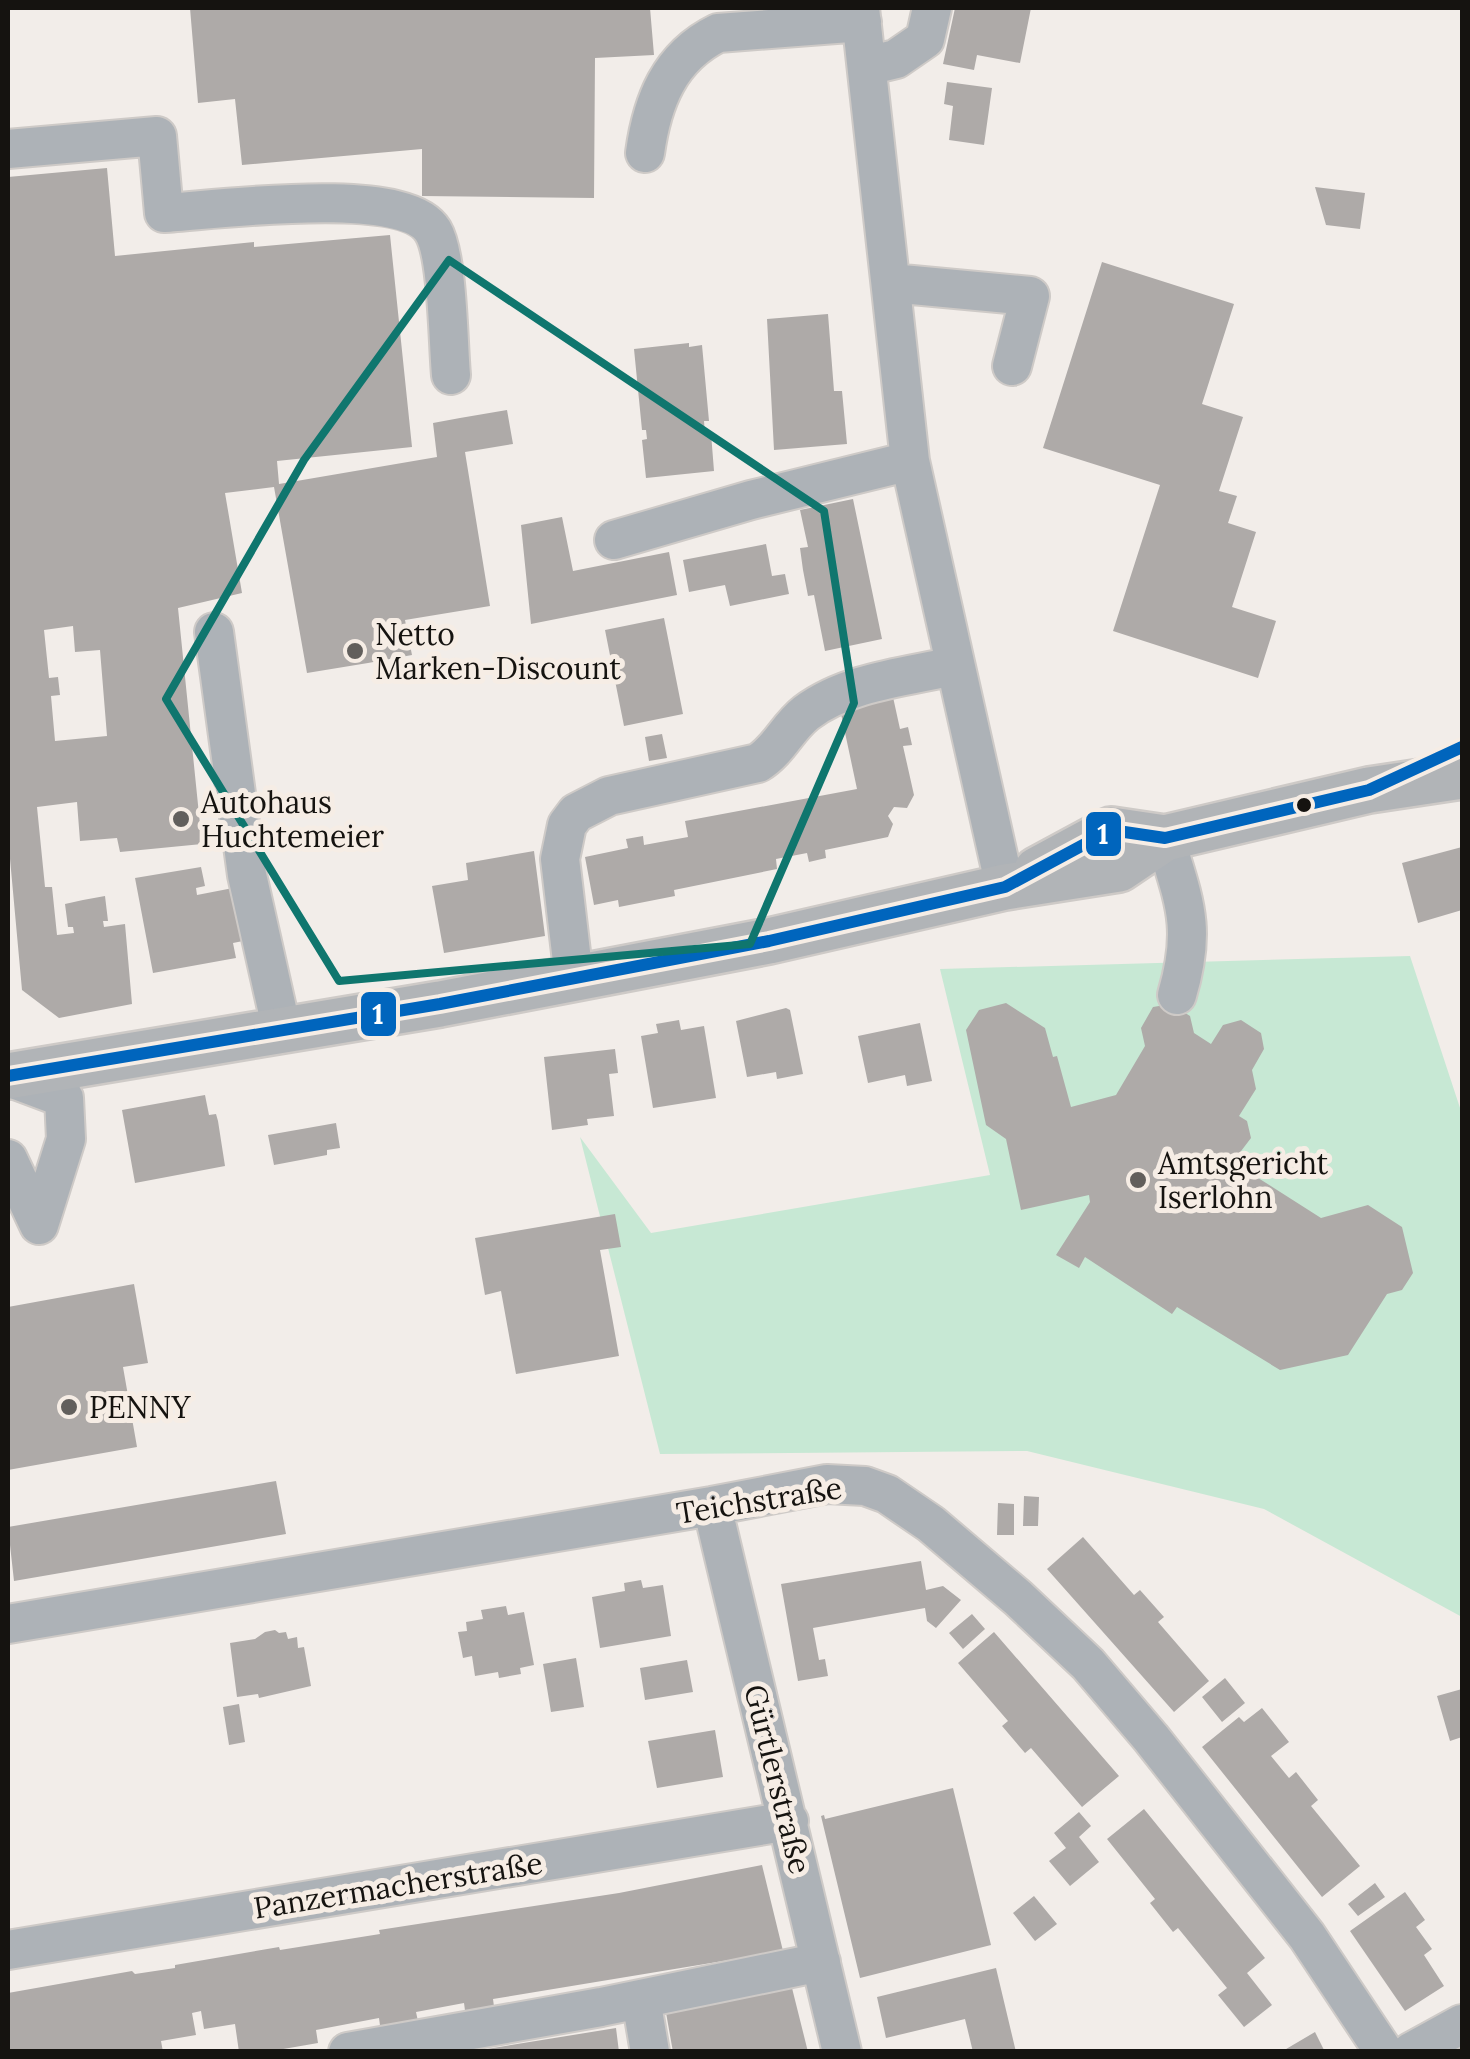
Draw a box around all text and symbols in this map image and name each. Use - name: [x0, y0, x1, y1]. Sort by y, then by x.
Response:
- place label: Netto Marken-Discount: [375, 615, 621, 687]
- marker: Netto Marken-Discount: [344, 640, 366, 662]
- place label: Autohaus Huchtemeier: [200, 783, 384, 855]
- unlabelled marker: [1294, 795, 1314, 815]
- marker: Autohaus Huchtemeier: [170, 808, 192, 830]
- line badge: 1: [1084, 810, 1123, 858]
- text: 1: [1097, 816, 1109, 852]
- line badge: 1: [359, 990, 398, 1038]
- text: 1: [372, 996, 384, 1032]
- place label: Amtsgericht Iserlohn: [1157, 1144, 1329, 1216]
- marker: Amtsgericht Iserlohn: [1127, 1169, 1149, 1191]
- place label: PENNY: [89, 1388, 191, 1426]
- marker: PENNY: [58, 1396, 80, 1418]
- street label: Teichstraße: [674, 1468, 844, 1532]
- street label: Gürtlerstraße: [736, 1681, 820, 1877]
- street label: Panzermacherstraße: [251, 1843, 545, 1927]

